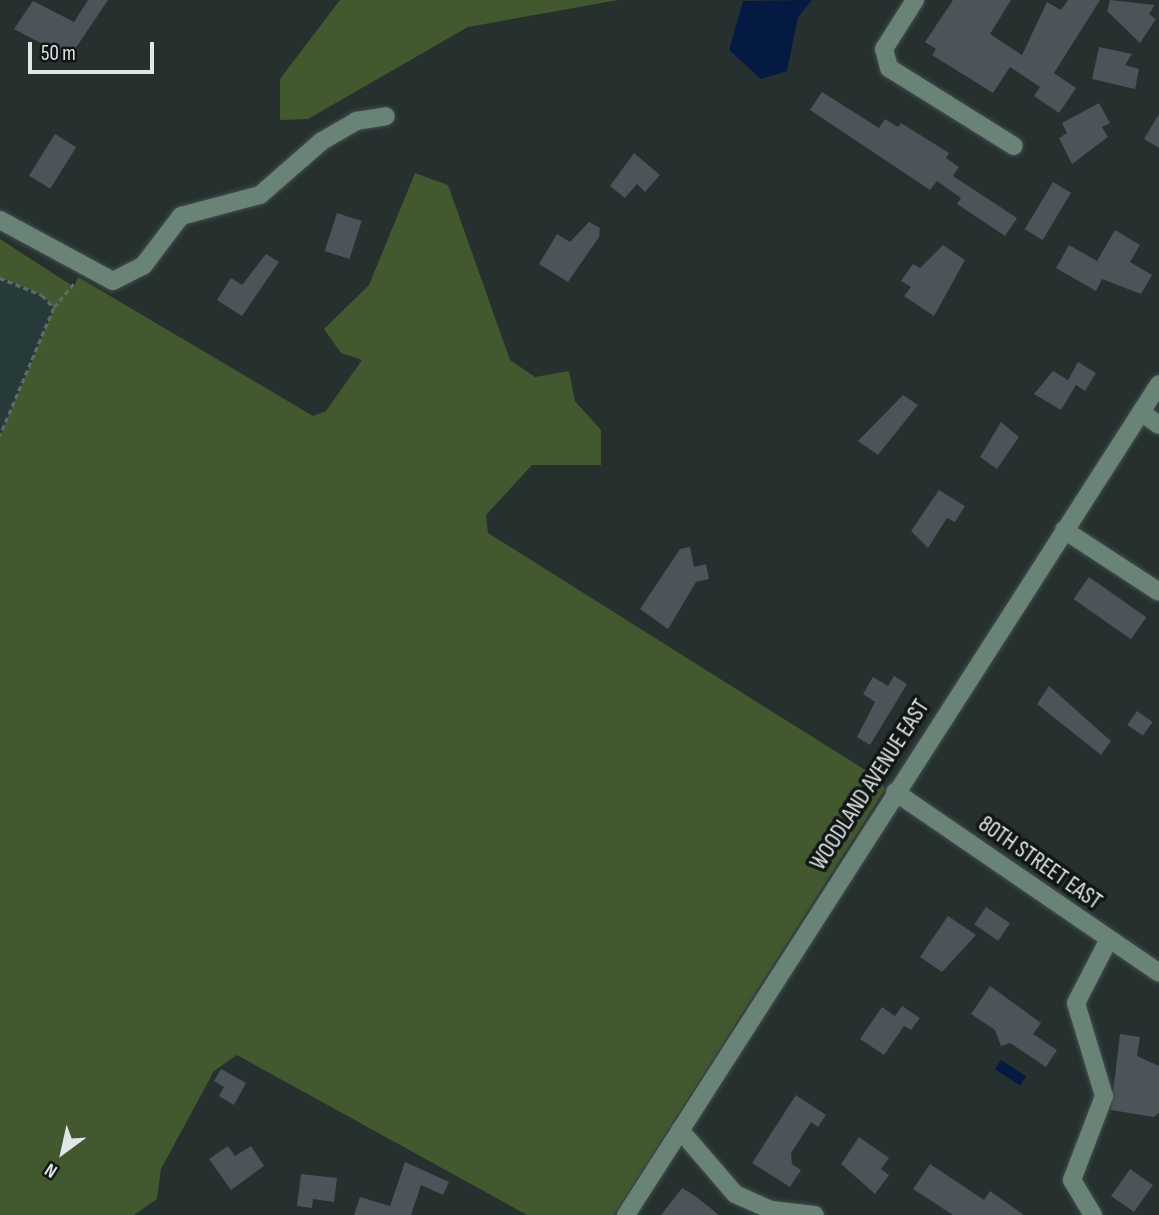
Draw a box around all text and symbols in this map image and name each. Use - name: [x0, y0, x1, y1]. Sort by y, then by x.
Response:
- scale bar: [32, 28, 158, 72]
- text: 50 m: [41, 41, 76, 66]
- street label: WOODLAND AVENUE EAST: [805, 695, 935, 875]
- street label: 80TH STREET EAST: [973, 810, 1107, 916]
- north arrow: [28, 1117, 98, 1187]
- text: N: [41, 1158, 62, 1182]

